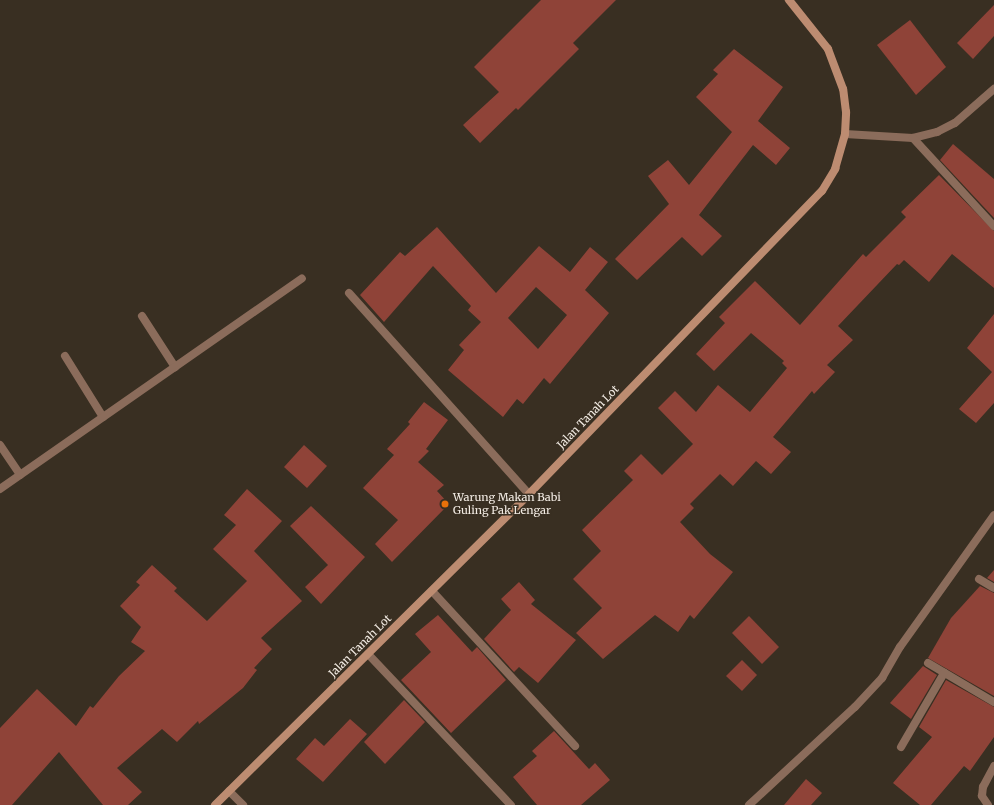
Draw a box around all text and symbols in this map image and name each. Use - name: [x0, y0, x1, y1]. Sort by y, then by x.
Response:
- street label: Jalan Tanah Lot: [554, 383, 622, 451]
- place label: Warung Makan Babi Guling Pak Lengar: [453, 491, 561, 517]
- marker: Warung Makan Babi Guling Pak Lengar: [440, 499, 450, 509]
- street label: Jalan Tanah Lot: [326, 612, 394, 680]

